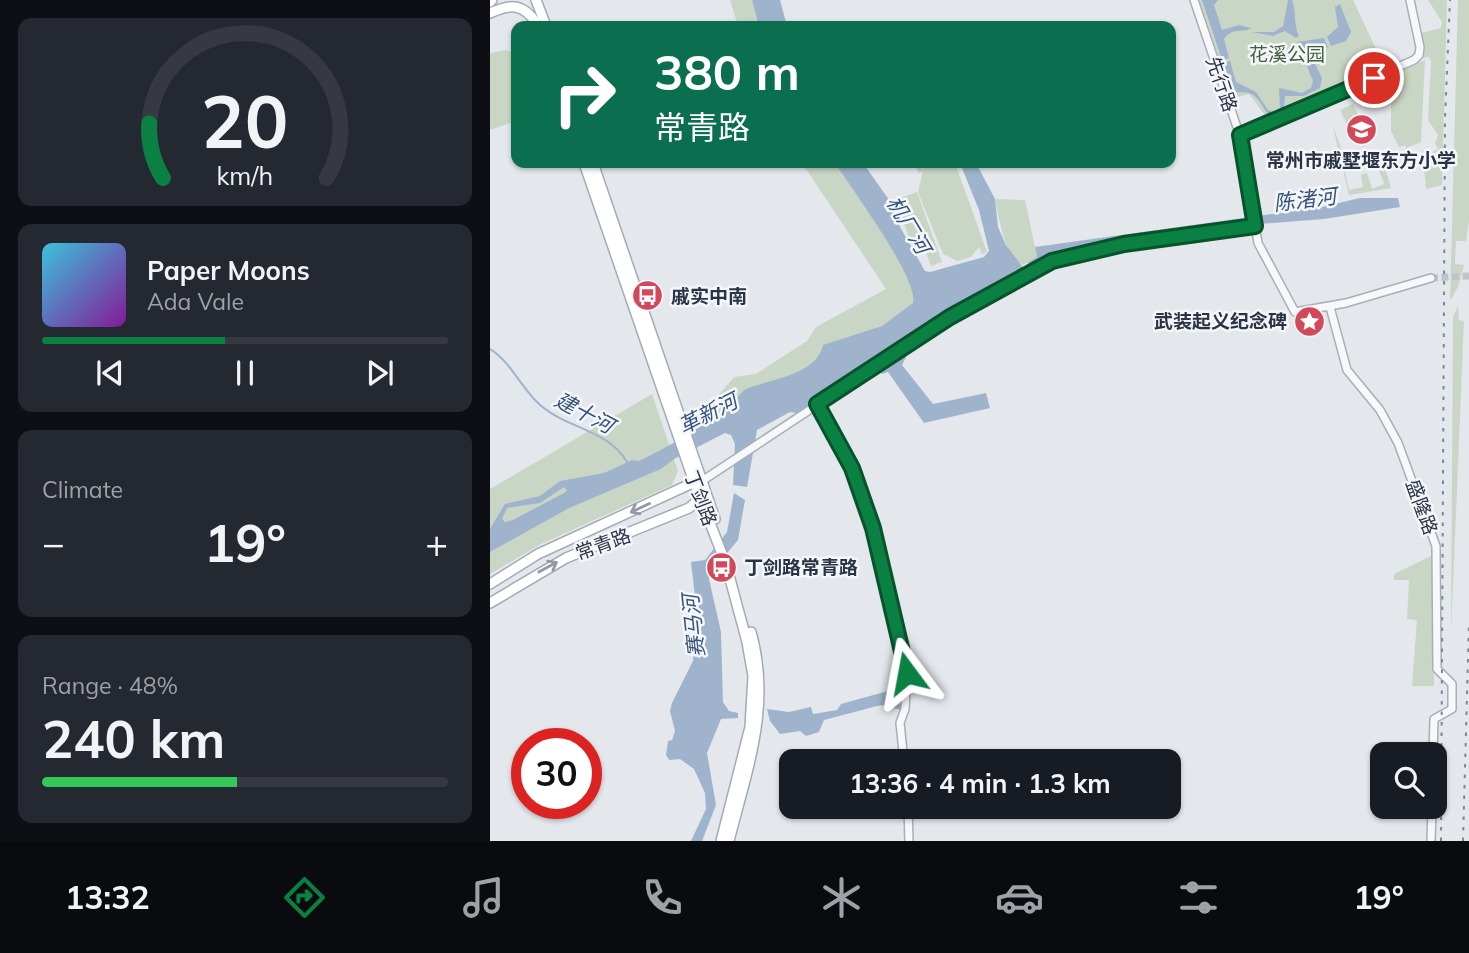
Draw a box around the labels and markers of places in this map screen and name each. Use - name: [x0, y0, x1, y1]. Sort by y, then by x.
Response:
- pin: [1344, 48, 1404, 108]
- school or university icon: 常州市戚墅堰东方小学: [1344, 112, 1378, 146]
- place label: 常州市戚墅堰东方小学: [1266, 148, 1456, 172]
- bus stop icon: 戚实中南: [631, 279, 665, 313]
- place label: 戚实中南: [671, 284, 747, 308]
- place icon: 武装起义纪念碑: [1293, 304, 1327, 338]
- place label: 武装起义纪念碑: [1154, 309, 1287, 333]
- bus stop icon: 丁剑路常青路: [704, 550, 738, 584]
- place label: 丁剑路常青路: [744, 555, 858, 579]

